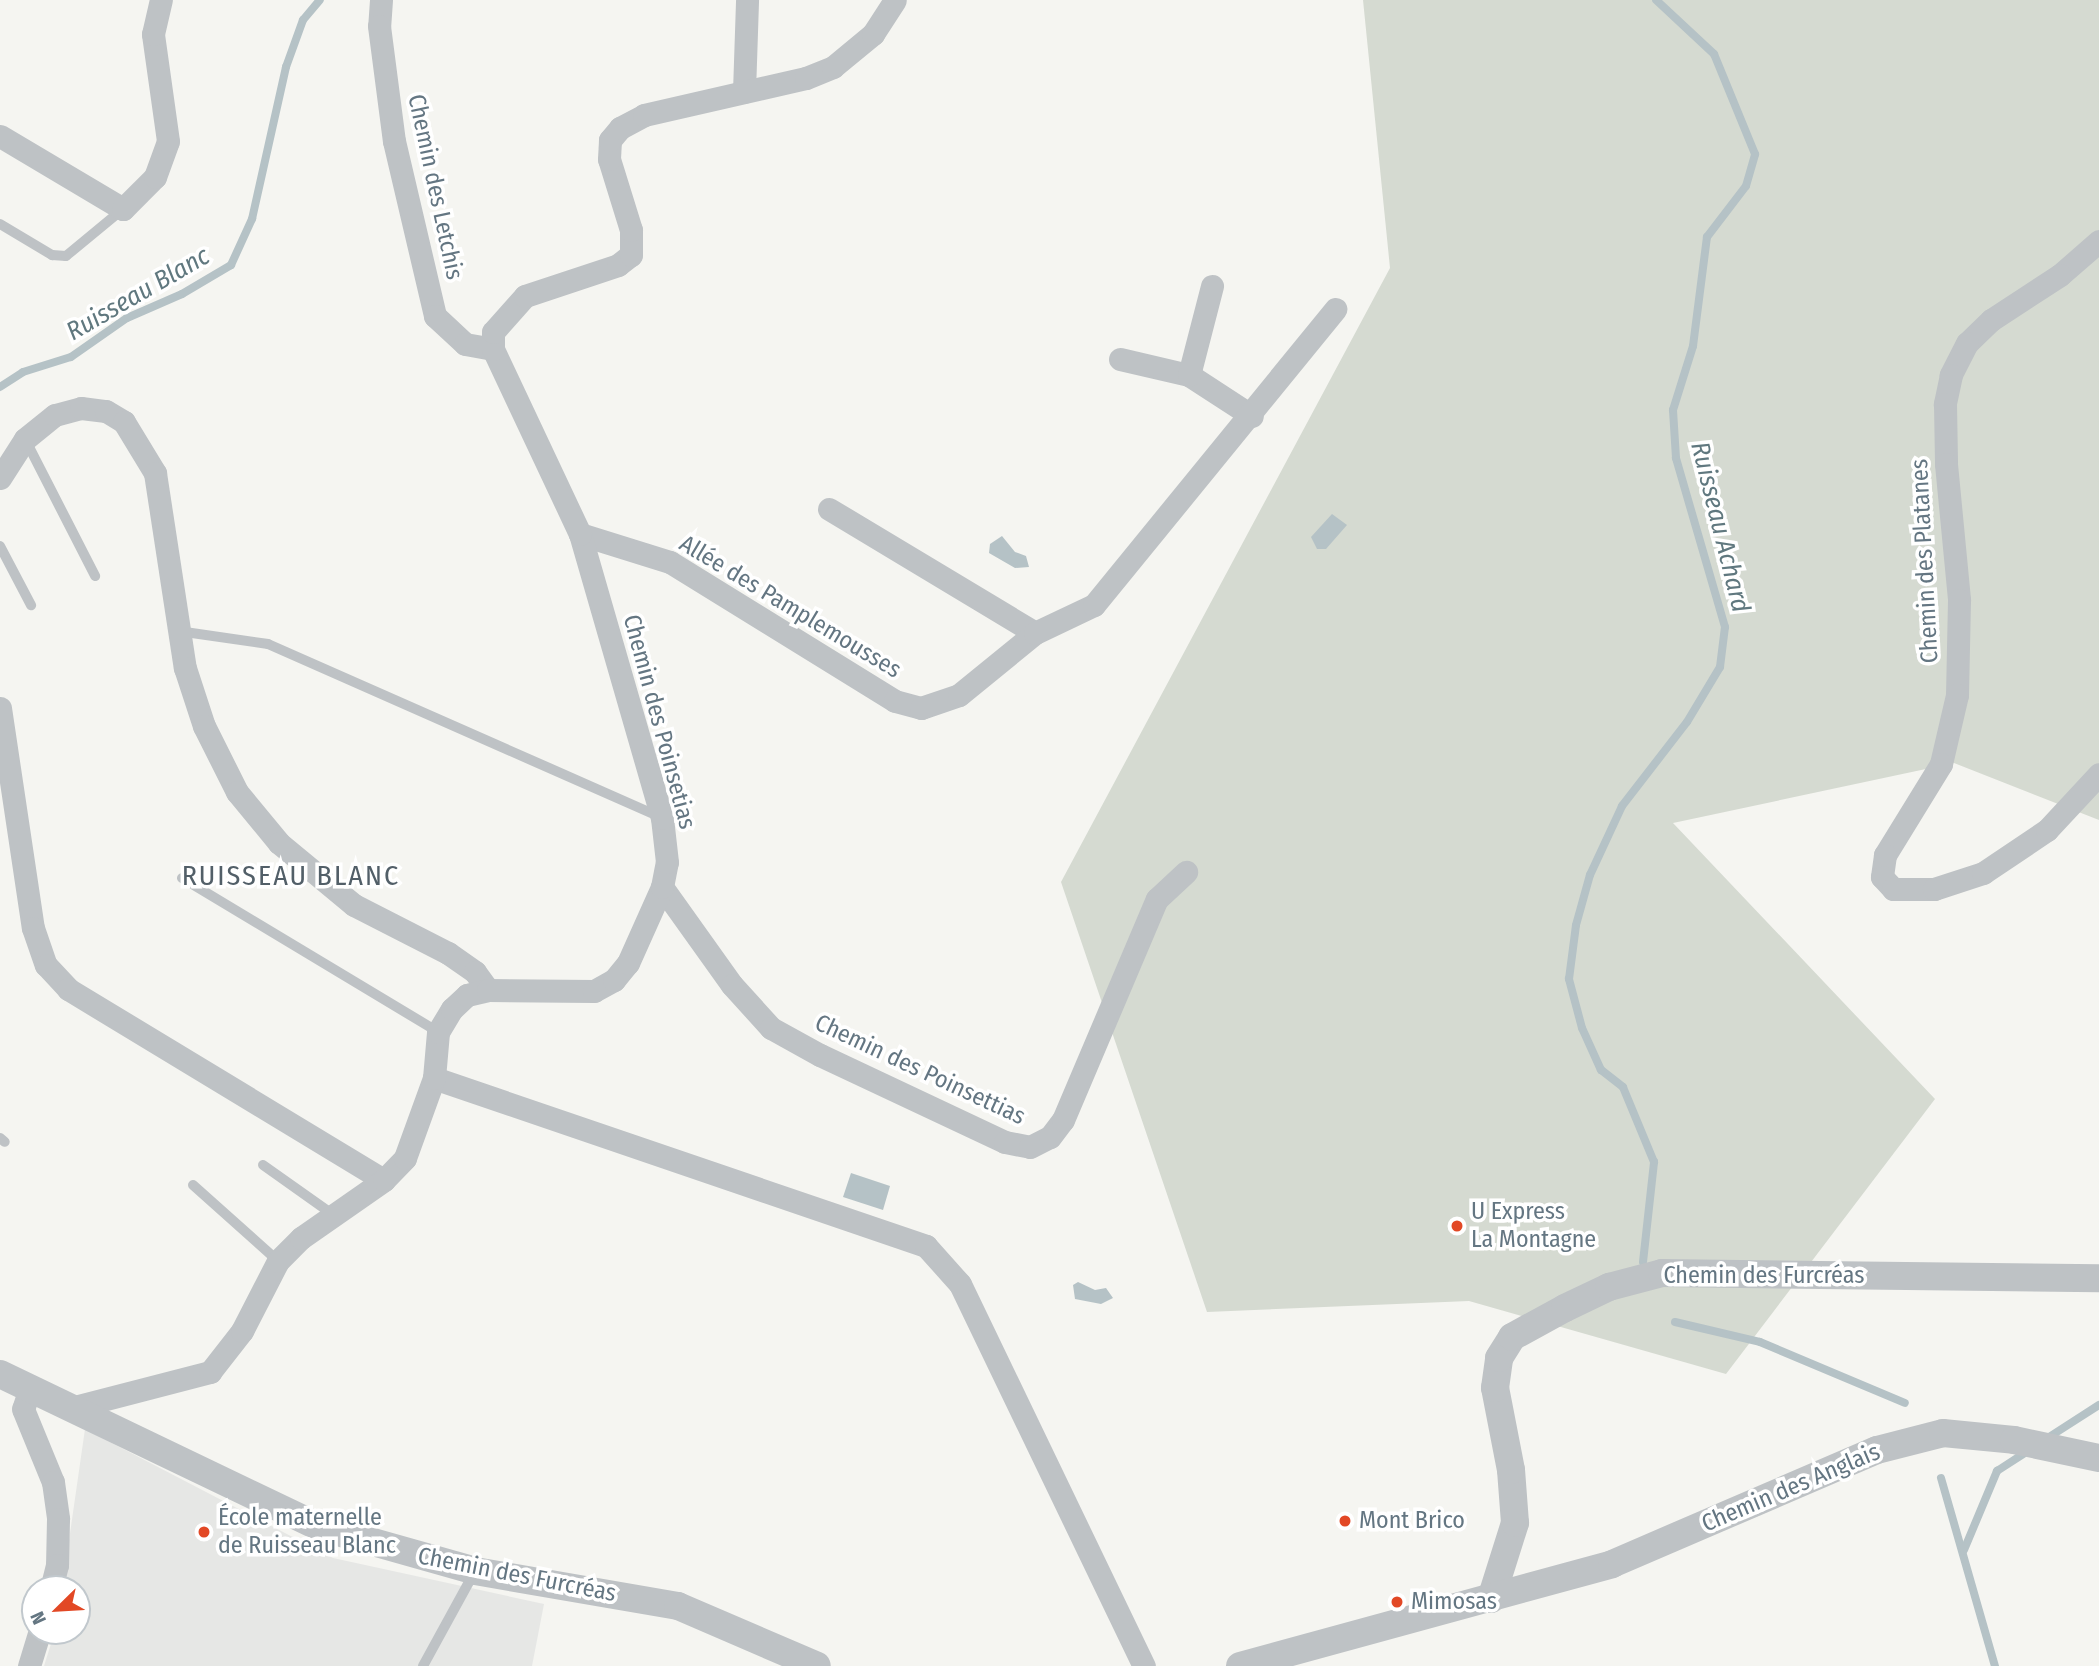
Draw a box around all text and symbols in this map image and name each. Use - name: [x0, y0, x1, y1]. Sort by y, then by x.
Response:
- street label: Chemin des Letchis: [401, 92, 469, 282]
- water label: Ruisseau Blanc: [61, 240, 215, 348]
- water label: Ruisseau Achard: [1684, 438, 1756, 616]
- street label: Chemin des Platanes: [1905, 458, 1945, 664]
- street label: Allée des Pamplemousses: [674, 529, 906, 685]
- street label: Chemin des Poinsetias: [617, 612, 701, 832]
- district label: RUISSEAU BLANC: [183, 859, 399, 893]
- street label: Chemin des Poinsettias: [810, 1009, 1030, 1131]
- place label: U Express La Montagne: [1471, 1198, 1596, 1254]
- marker: U Express La Montagne: [1449, 1218, 1465, 1234]
- street label: Chemin des Furcréas: [1663, 1262, 1865, 1290]
- street label: Chemin des Anglais: [1698, 1437, 1884, 1539]
- place label: École maternelle de Ruisseau Blanc: [218, 1504, 396, 1560]
- place label: Mont Brico: [1359, 1507, 1465, 1535]
- marker: Mont Brico: [1337, 1513, 1353, 1529]
- marker: École maternelle de Ruisseau Blanc: [196, 1524, 212, 1540]
- street label: Chemin des Furcréas: [416, 1542, 618, 1608]
- north arrow: [21, 1575, 91, 1645]
- place label: Mimosas: [1411, 1588, 1497, 1616]
- marker: Mimosas: [1389, 1594, 1405, 1610]
- text: N: [25, 1608, 51, 1628]

